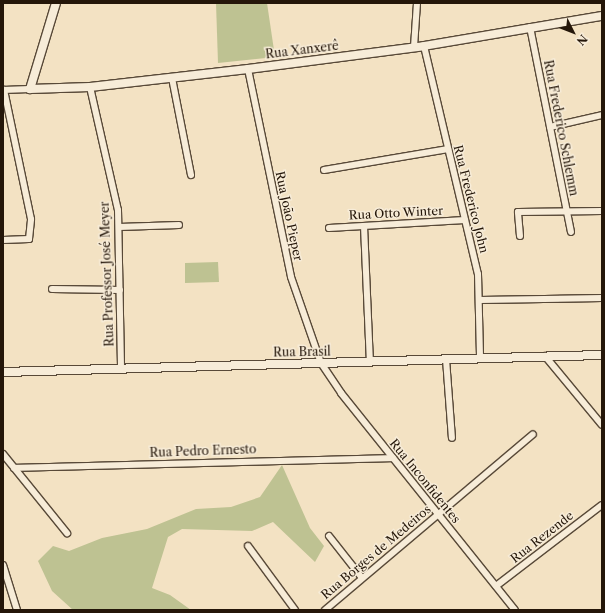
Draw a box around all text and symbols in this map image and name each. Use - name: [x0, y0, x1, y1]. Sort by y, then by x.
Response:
- north arrow: [553, 12, 593, 52]
- text: N: [574, 32, 590, 48]
- street label: Rua Xanxerê: [264, 38, 340, 62]
- street label: Rua Frederico Schlemm: [541, 59, 581, 197]
- street label: Rua Frederico John: [451, 143, 491, 255]
- street label: Rua João Pieper: [272, 170, 306, 262]
- street label: Rua Professor José Meyer: [97, 201, 117, 347]
- street label: Rua Otto Winter: [348, 203, 444, 223]
- street label: Rua Brasil: [273, 344, 331, 360]
- street label: Rua Inconfidentes: [387, 436, 463, 526]
- street label: Rua Pedro Ernesto: [149, 442, 257, 460]
- street label: Rua Borges de Medeiros: [318, 502, 434, 602]
- street label: Rua Rezende: [508, 508, 576, 566]

